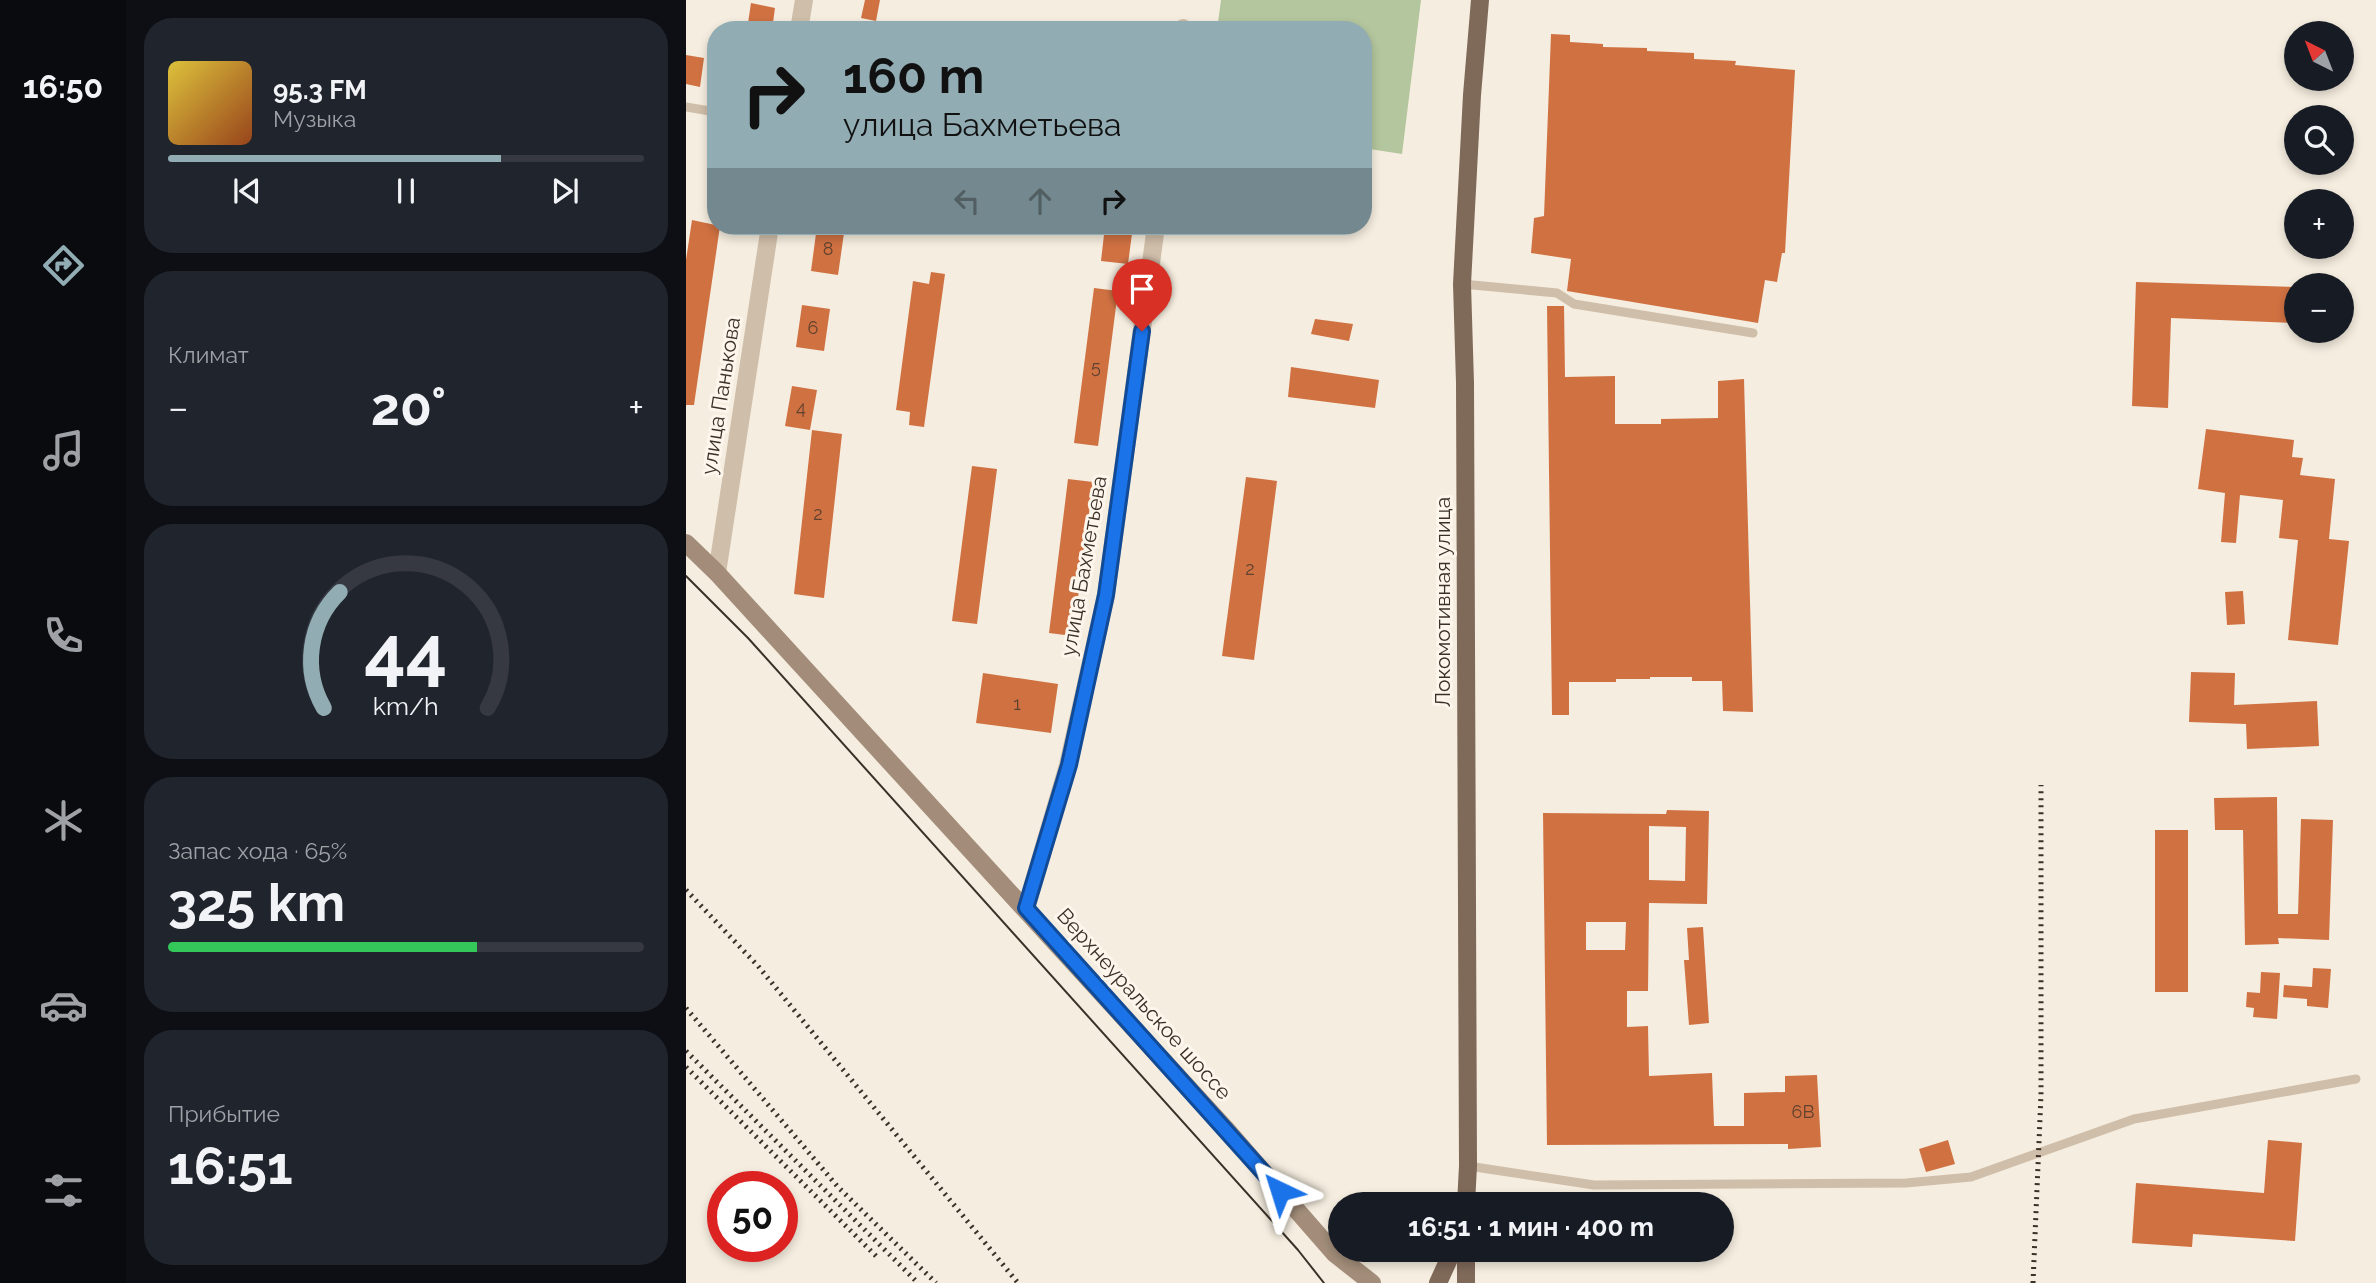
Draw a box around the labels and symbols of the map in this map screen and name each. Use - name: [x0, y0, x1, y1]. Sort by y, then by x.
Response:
- north arrow: [2284, 21, 2354, 91]
- house number: 8: [823, 238, 833, 259]
- pin: [1112, 259, 1172, 331]
- street label: улица Панькова: [696, 315, 745, 477]
- house number: 6: [808, 317, 819, 338]
- house number: 5: [1091, 356, 1101, 377]
- house number: 4: [796, 397, 806, 418]
- street label: улица Бахметьева: [1055, 474, 1112, 658]
- street label: Локомотивная улица: [1430, 497, 1455, 707]
- house number: 2: [813, 503, 823, 524]
- house number: 2: [1245, 558, 1255, 579]
- house number: 1: [1013, 693, 1021, 714]
- street label: Верхнеуральское шоссе: [1052, 903, 1237, 1104]
- house number: 6В: [1792, 1101, 1814, 1122]
- position arrow: [1243, 1154, 1317, 1228]
- speed limit sign: 50: [707, 1171, 798, 1262]

